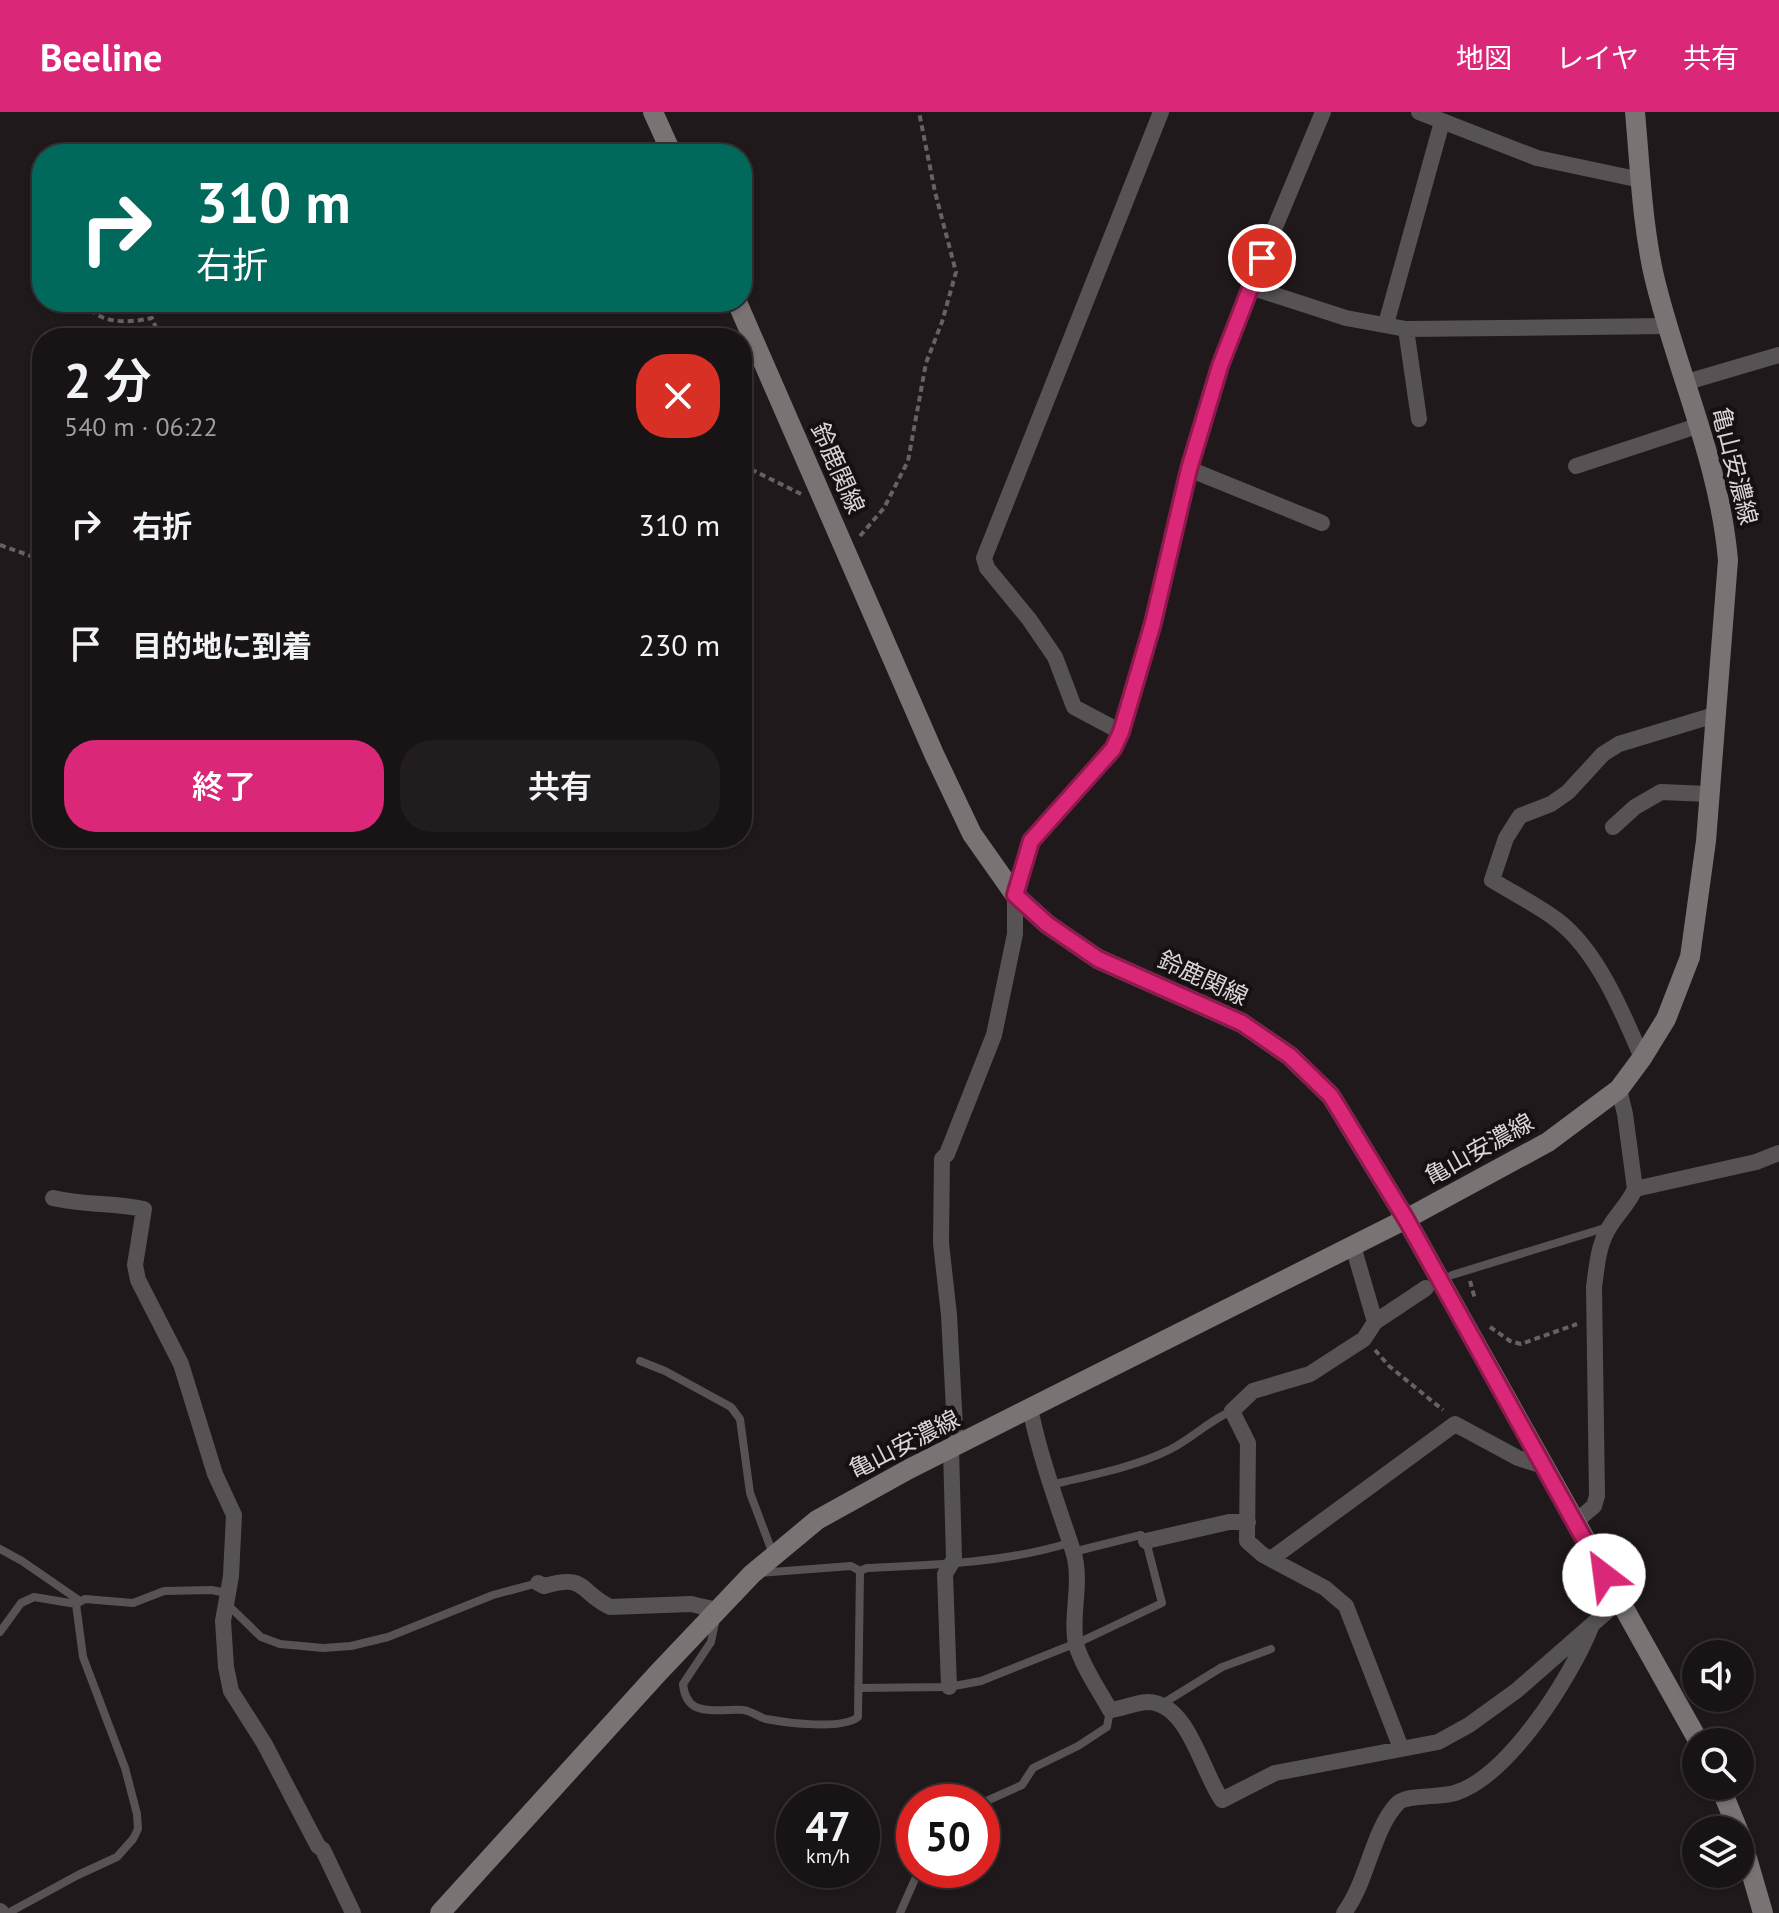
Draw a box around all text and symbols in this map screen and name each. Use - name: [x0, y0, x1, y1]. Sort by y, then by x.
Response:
- text: Beeline: [40, 32, 162, 81]
- text: 地図: [1456, 39, 1512, 76]
- text: レイヤ: [1556, 39, 1639, 76]
- text: 共有: [1683, 39, 1739, 76]
- text: 310 m: [196, 166, 351, 238]
- icon: right: [64, 176, 168, 280]
- pin: [1228, 224, 1296, 292]
- icon: arrive: [1240, 236, 1284, 280]
- text: 右折: [196, 241, 268, 288]
- text: 2 分: [64, 349, 151, 411]
- button: close: [636, 354, 720, 438]
- street label: 亀山安濃線: [1705, 404, 1765, 528]
- text: 540 m · 06:22: [64, 410, 218, 443]
- street label: 鈴鹿関線: [804, 418, 872, 518]
- icon: right: [64, 502, 108, 546]
- text: 310 m: [639, 505, 720, 544]
- text: 右折: [132, 506, 192, 545]
- icon: arrive: [64, 622, 108, 666]
- text: 230 m: [639, 625, 720, 664]
- text: 目的地に到着: [132, 626, 312, 665]
- button: 終了: [64, 740, 384, 832]
- button: 共有: [400, 740, 720, 832]
- street label: 鈴鹿関線: [1153, 944, 1253, 1012]
- street label: 亀山安濃線: [1419, 1106, 1539, 1192]
- street label: 亀山安濃線: [844, 1403, 964, 1485]
- position arrow: [1562, 1533, 1646, 1617]
- map controls: [1682, 1640, 1754, 1888]
- button: sound: [1682, 1640, 1754, 1712]
- button: search: [1682, 1728, 1754, 1800]
- speed limit sign: 50: [896, 1784, 1000, 1888]
- text: 47: [805, 1800, 851, 1852]
- button: layers: [1682, 1816, 1754, 1888]
- text: km/h: [806, 1843, 850, 1869]

